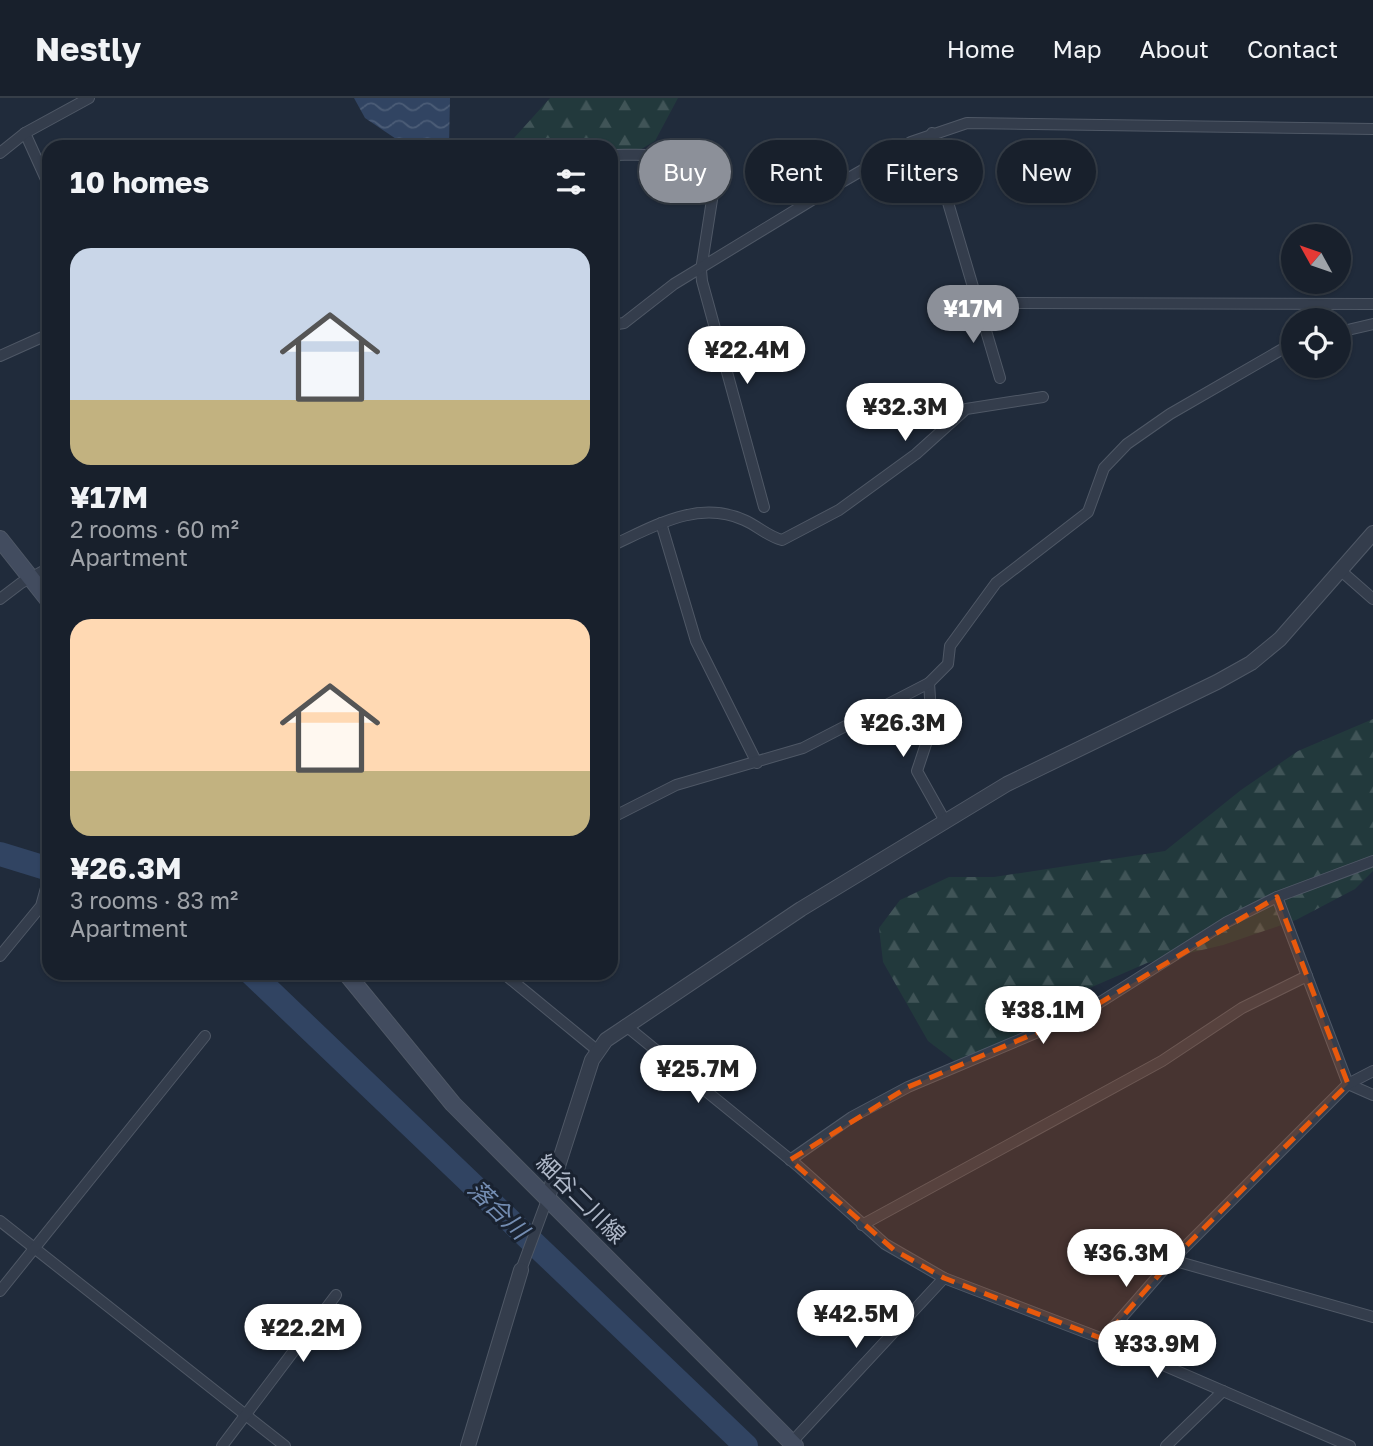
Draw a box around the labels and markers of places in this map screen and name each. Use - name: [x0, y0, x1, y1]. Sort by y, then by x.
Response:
- pin: ¥17M: [932, 286, 1014, 345]
- pin: ¥22.4M: [690, 327, 804, 386]
- pin: ¥32.3M: [848, 384, 962, 443]
- pin: ¥26.3M: [846, 700, 960, 759]
- pin: ¥38.1M: [986, 986, 1100, 1046]
- pin: ¥25.7M: [641, 1046, 755, 1105]
- pin: ¥36.3M: [1069, 1230, 1183, 1289]
- pin: ¥42.5M: [799, 1290, 913, 1350]
- pin: ¥22.2M: [246, 1304, 360, 1364]
- pin: ¥33.9M: [1100, 1320, 1214, 1380]

